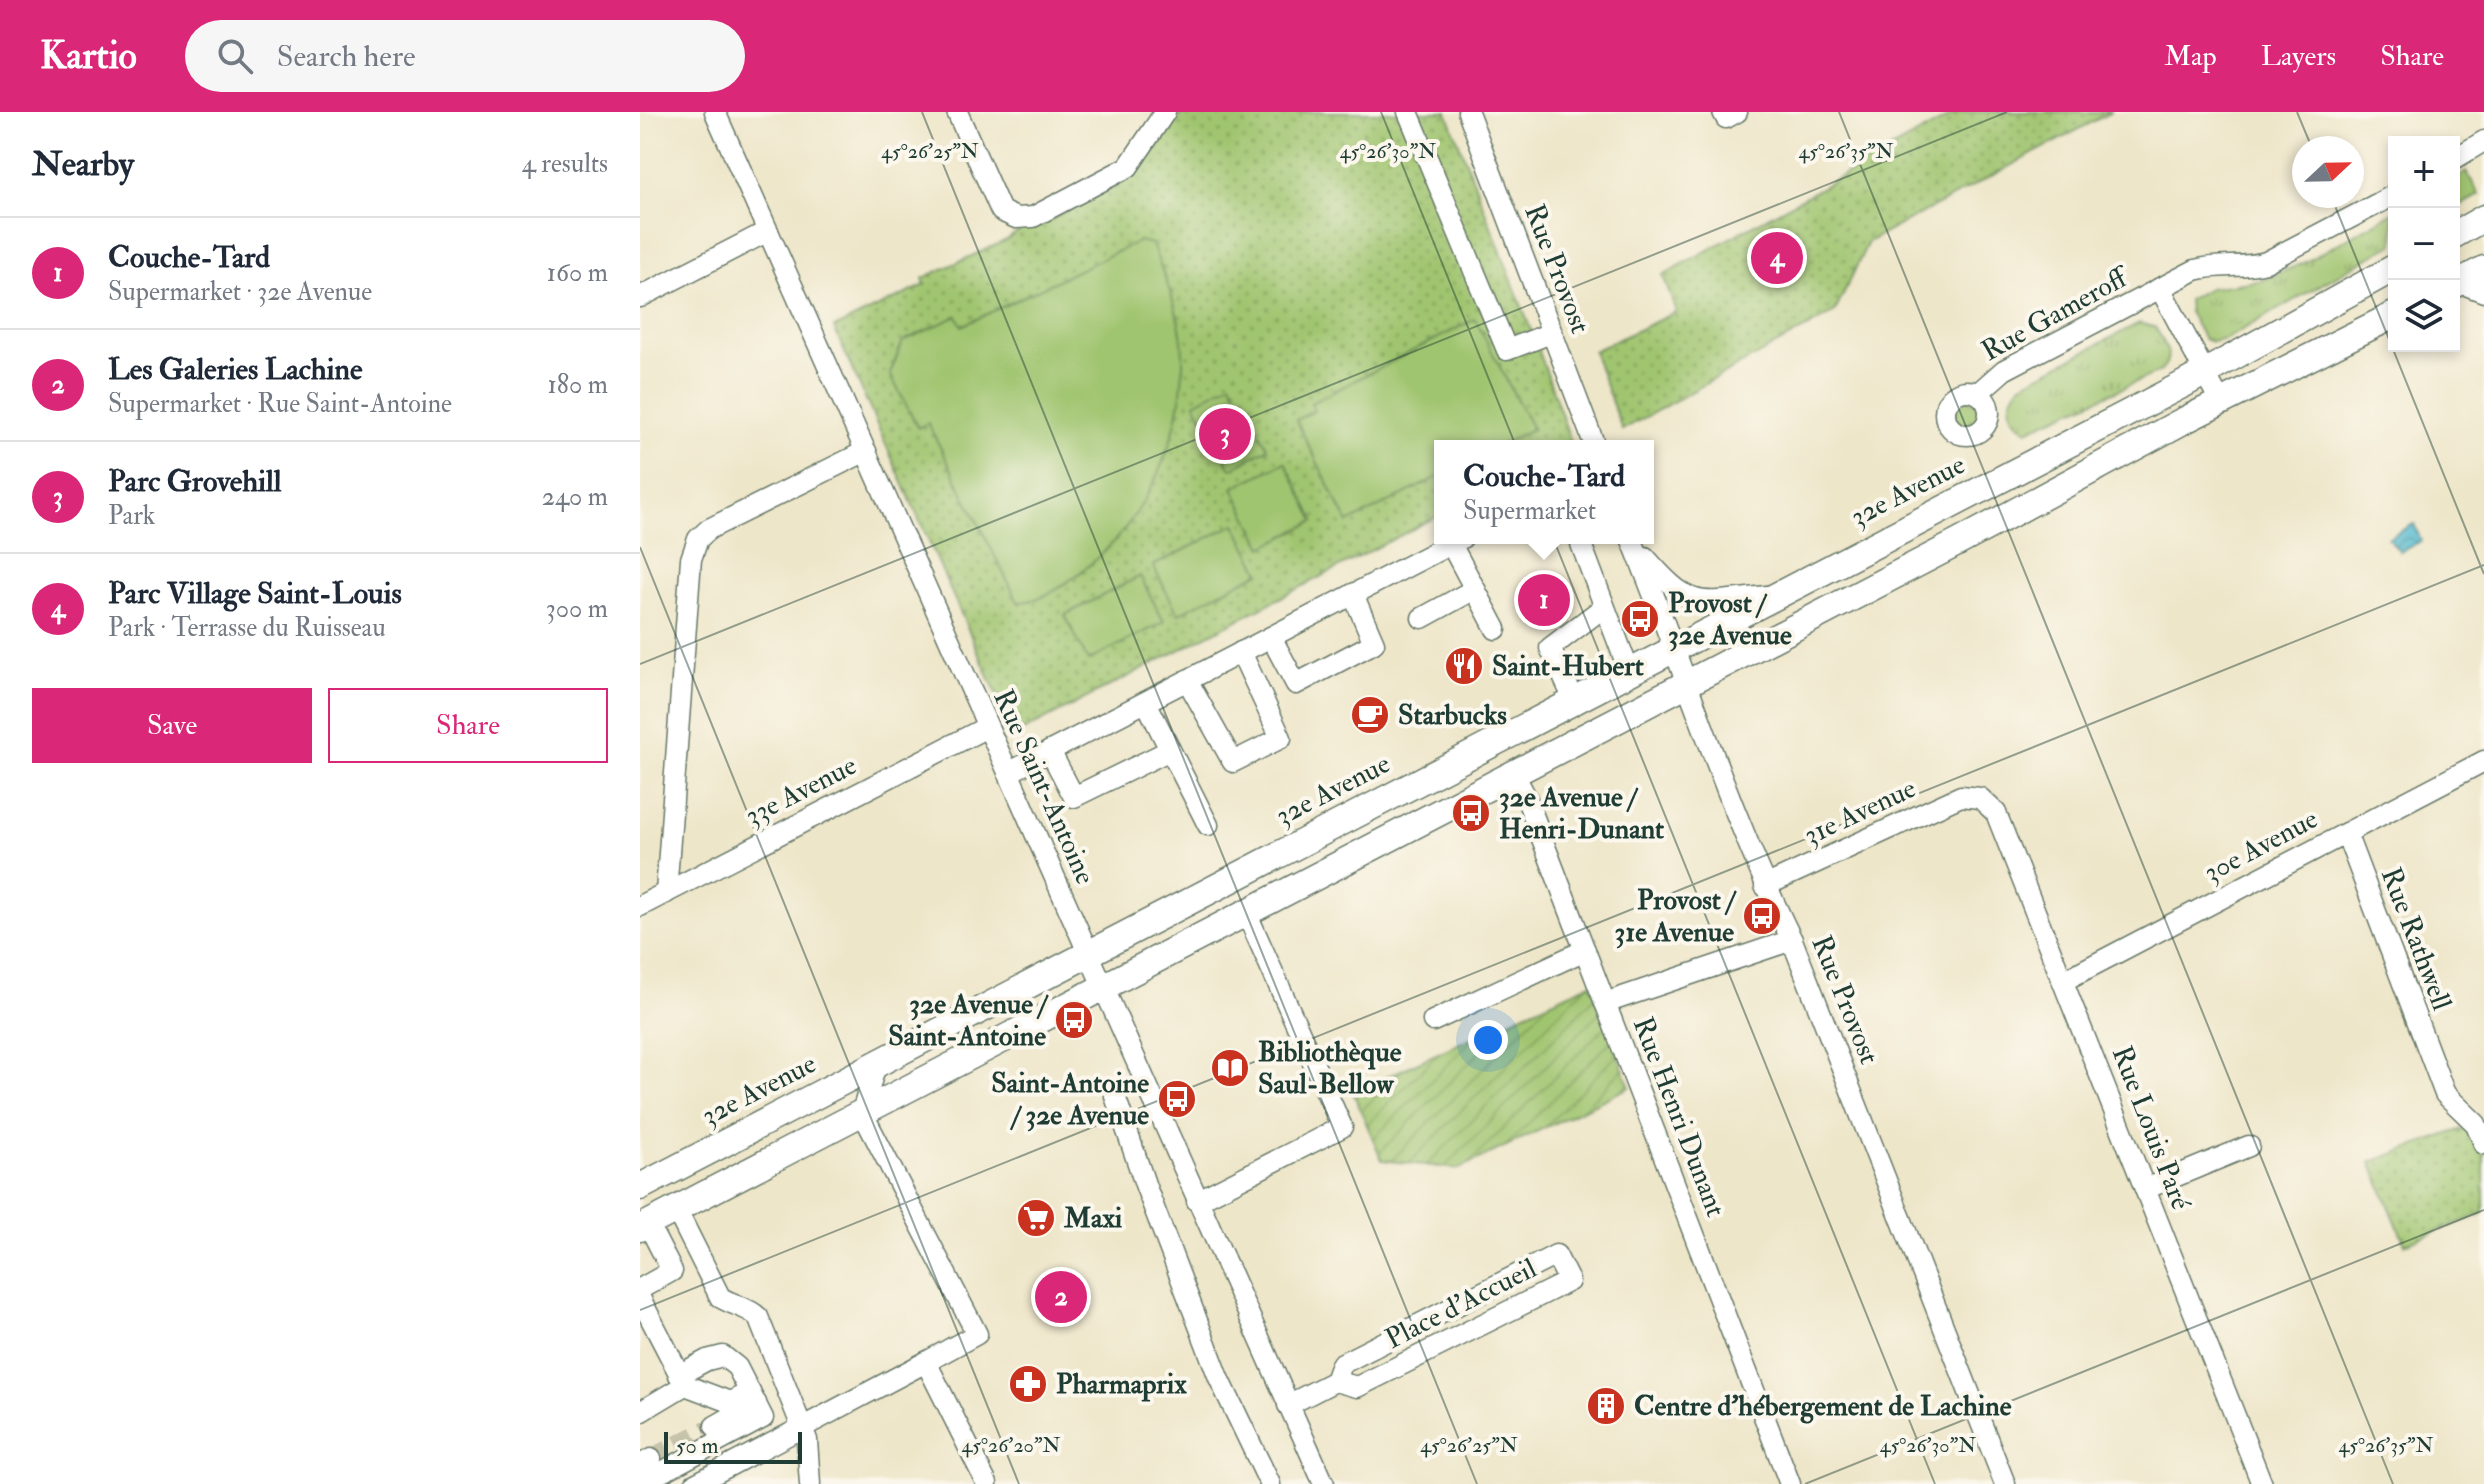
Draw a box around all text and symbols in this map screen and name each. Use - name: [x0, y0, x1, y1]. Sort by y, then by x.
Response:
- search box: [185, 20, 745, 92]
- text: Kartio: [40, 32, 137, 80]
- icon: search: [213, 34, 257, 78]
- text: Search here: [277, 38, 416, 75]
- text: Map: [2164, 39, 2217, 74]
- text: Layers: [2261, 39, 2336, 74]
- text: Share: [2380, 39, 2444, 74]
- north arrow: [2292, 136, 2364, 208]
- map controls: [2388, 136, 2460, 352]
- button: +: [2388, 136, 2460, 208]
- text: 45°26'25"N: [881, 139, 979, 164]
- text: 45°26'30"N: [1340, 139, 1436, 164]
- text: 45°26'35"N: [1798, 139, 1894, 164]
- text: Nearby: [32, 143, 134, 186]
- text: 4 results: [522, 148, 608, 180]
- street label: Rue Provost: [1516, 199, 1598, 339]
- button: −: [2388, 208, 2460, 280]
- pin: 4: [1751, 228, 1803, 288]
- text: Couche-Tard: [108, 239, 270, 276]
- text: 1: [53, 257, 63, 289]
- text: 160 m: [547, 257, 608, 289]
- street label: Rue Gameroff: [1976, 258, 2137, 369]
- text: Supermarket · 32e Avenue: [108, 276, 372, 308]
- button: layers: [2388, 280, 2460, 352]
- text: Les Galeries Lachine: [108, 351, 363, 388]
- text: 2: [51, 369, 65, 401]
- text: 180 m: [548, 369, 608, 401]
- text: Supermarket · Rue Saint-Antoine: [108, 388, 452, 420]
- pin: 3: [1199, 404, 1251, 464]
- popup: [1434, 440, 1654, 544]
- street label: 32e Avenue: [1845, 447, 1971, 535]
- text: Couche-Tard: [1463, 458, 1625, 495]
- text: Parc Grovehill: [108, 463, 281, 500]
- text: 3: [53, 481, 63, 513]
- text: 240 m: [542, 481, 608, 513]
- text: Supermarket: [1463, 495, 1596, 527]
- text: Park: [108, 500, 155, 532]
- pin: 1: [1518, 570, 1570, 630]
- text: Parc Village Saint-Louis: [108, 575, 402, 612]
- place label: Provost / 32e Avenue: [1668, 586, 1792, 653]
- text: 4: [51, 593, 65, 625]
- text: 300 m: [546, 593, 608, 625]
- bus stop icon: Provost / 32e Avenue: [1619, 598, 1661, 640]
- text: Park · Terrasse du Ruisseau: [108, 612, 386, 644]
- restaurant icon: Saint-Hubert: [1443, 645, 1485, 687]
- place label: Saint-Hubert: [1492, 649, 1644, 684]
- street label: Rue Saint-Antoine: [985, 684, 1103, 890]
- button: Save: [32, 688, 312, 763]
- button: Share: [328, 688, 608, 763]
- cafe icon: Starbucks: [1349, 694, 1391, 736]
- place label: Starbucks: [1398, 698, 1507, 733]
- street label: 32e Avenue: [1270, 746, 1396, 834]
- street label: 33e Avenue: [740, 748, 863, 834]
- street label: 31e Avenue: [1798, 771, 1922, 853]
- place label: 32e Avenue / Henri-Dunant: [1499, 780, 1664, 847]
- bus stop icon: 32e Avenue / Henri-Dunant: [1450, 792, 1492, 834]
- street label: 30e Avenue: [2198, 801, 2324, 891]
- street label: Rue Rathwell: [2373, 863, 2459, 1015]
- place label: Provost / 31e Avenue: [1615, 883, 1737, 950]
- bus stop icon: Provost / 31e Avenue: [1741, 895, 1783, 937]
- street label: Rue Provost: [1803, 931, 1887, 1069]
- place label: 32e Avenue / Saint-Antoine: [888, 987, 1049, 1054]
- bus stop icon: 32e Avenue / Saint-Antoine: [1053, 999, 1095, 1041]
- street label: Rue Henri Dunant: [1625, 1012, 1733, 1222]
- your location: [1468, 1020, 1508, 1060]
- place label: Bibliothèque Saul-Bellow: [1258, 1035, 1402, 1102]
- street label: Rue Louis Paré: [2104, 1041, 2198, 1215]
- street label: 32e Avenue: [696, 1046, 822, 1134]
- library icon: Bibliothèque Saul-Bellow: [1209, 1047, 1251, 1089]
- place label: Saint-Antoine / 32e Avenue: [991, 1066, 1149, 1133]
- bus stop icon: Saint-Antoine / 32e Avenue: [1156, 1078, 1198, 1120]
- supermarket icon: Maxi: [1015, 1197, 1057, 1239]
- place label: Maxi: [1063, 1201, 1123, 1236]
- street label: Place d'Accueil: [1380, 1251, 1542, 1357]
- pin: 2: [1035, 1267, 1087, 1327]
- pharmacy icon: Pharmaprix: [1007, 1363, 1049, 1405]
- place label: Pharmaprix: [1056, 1367, 1187, 1402]
- building icon: Centre d'hébergement de Lachine: [1585, 1385, 1627, 1427]
- place label: Centre d'hébergement de Lachine: [1634, 1389, 2012, 1424]
- scale bar: [664, 1428, 802, 1464]
- text: 50 m: [676, 1432, 718, 1460]
- text: 45°26'20"N: [961, 1433, 1061, 1458]
- text: 45°26'25"N: [1420, 1433, 1518, 1458]
- text: 45°26'30"N: [1880, 1433, 1976, 1458]
- text: 45°26'35"N: [2338, 1433, 2434, 1458]

